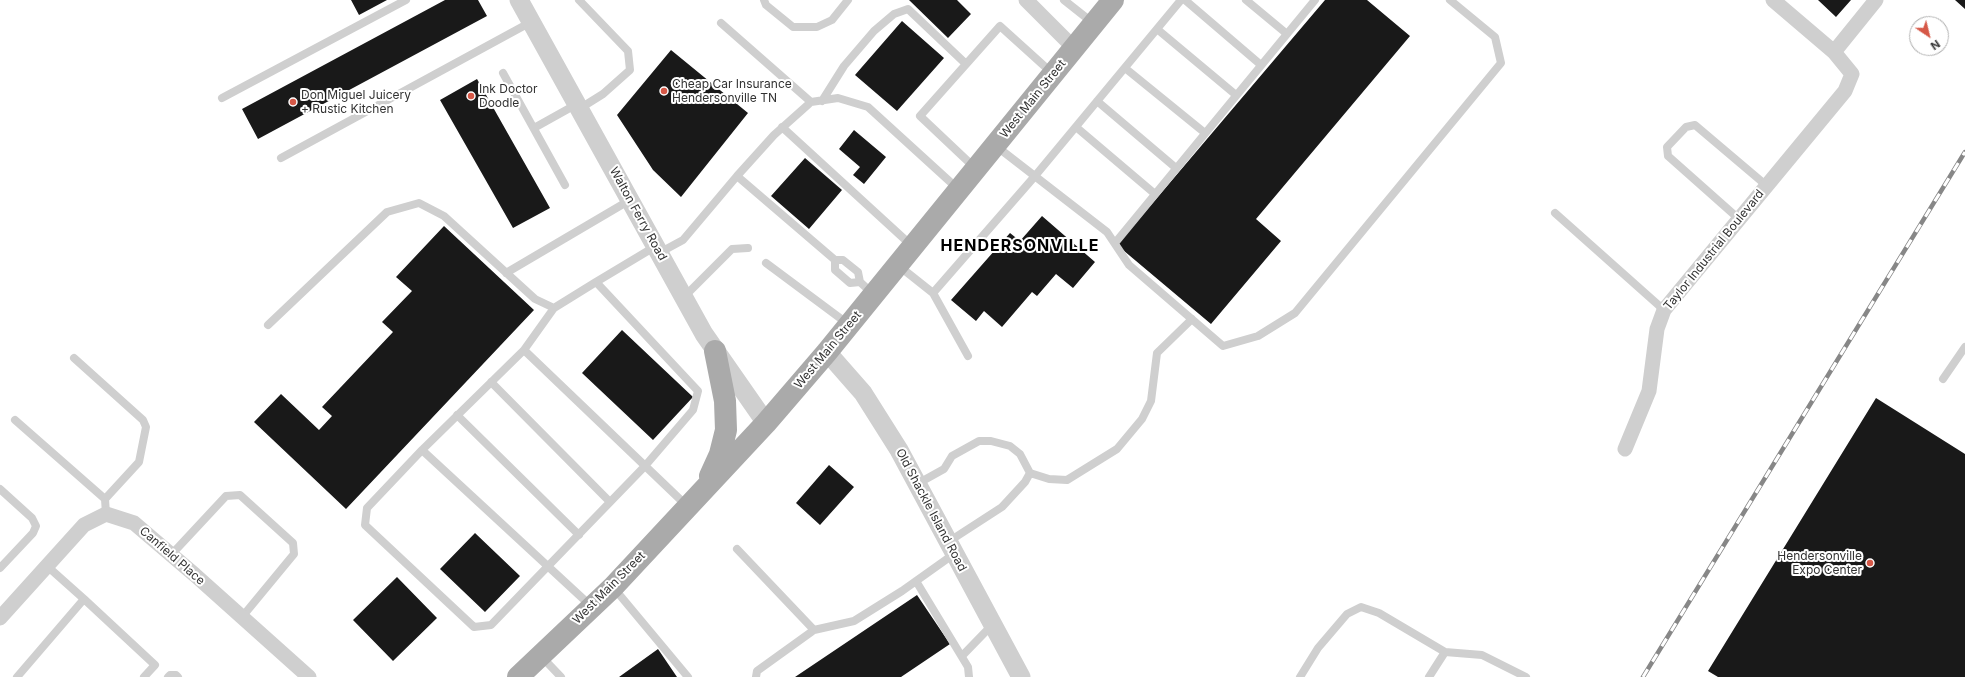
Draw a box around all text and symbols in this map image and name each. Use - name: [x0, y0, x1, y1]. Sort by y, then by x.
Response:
- north arrow: [1909, 16, 1949, 56]
- text: N: [1928, 37, 1943, 53]
- street label: West Main Street: [997, 57, 1069, 141]
- place label: Cheap Car Insurance Hendersonville TN: [672, 77, 792, 105]
- place label: Ink Doctor Doodle: [479, 82, 538, 110]
- marker: Cheap Car Insurance Hendersonville TN: [659, 86, 669, 96]
- place label: Don Miguel Juicery + Rustic Kitchen: [301, 88, 411, 116]
- marker: Ink Doctor Doodle: [466, 91, 476, 101]
- marker: Don Miguel Juicery + Rustic Kitchen: [288, 97, 298, 107]
- street label: Walton Ferry Road: [606, 165, 670, 263]
- street label: Taylor Industrial Boulevard: [1661, 187, 1767, 313]
- district label: HENDERSONVILLE: [941, 236, 1099, 256]
- street label: West Main Street: [791, 308, 865, 392]
- street label: Old Shackle Island Road: [892, 446, 970, 574]
- street label: Canfield Place: [136, 524, 208, 588]
- street label: West Main Street: [570, 549, 648, 627]
- place label: Hendersonville Expo Center: [1777, 549, 1862, 577]
- marker: Hendersonville Expo Center: [1865, 558, 1875, 568]

